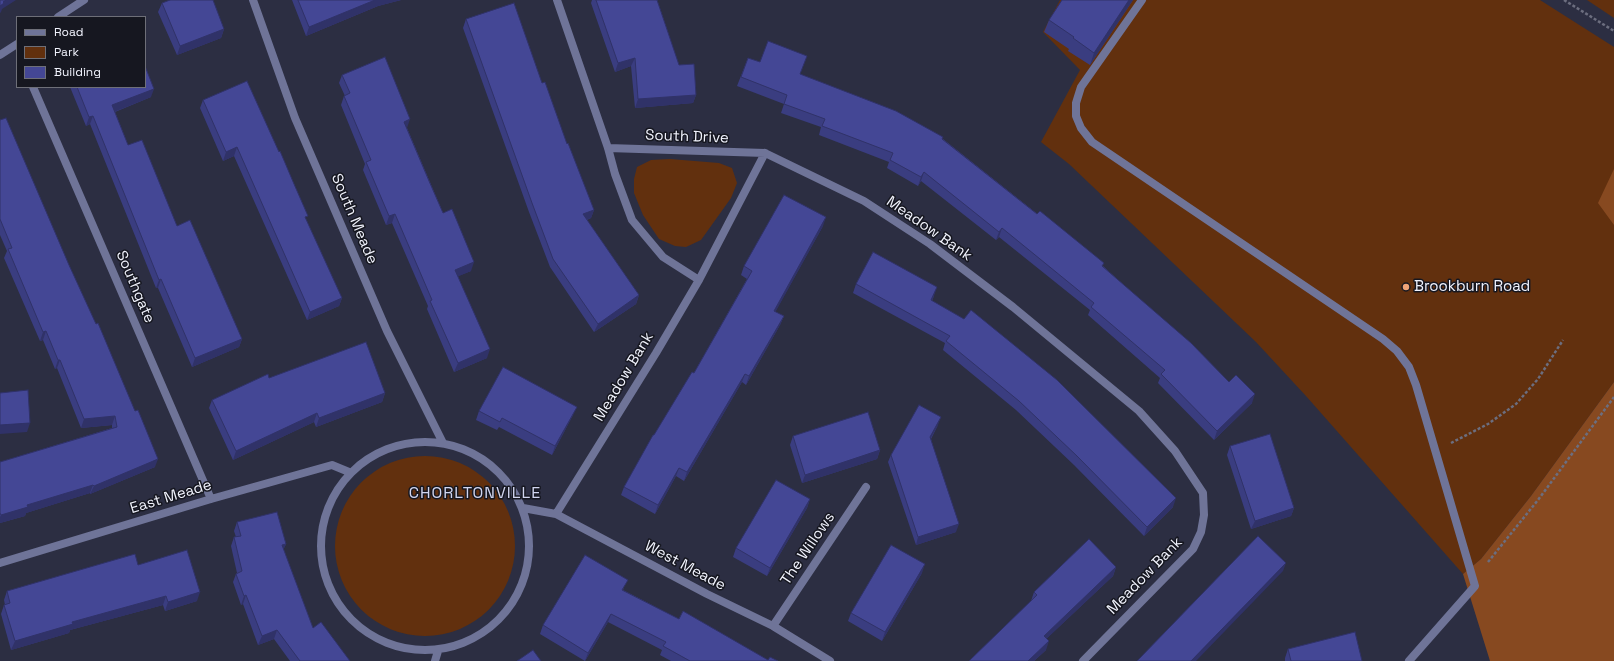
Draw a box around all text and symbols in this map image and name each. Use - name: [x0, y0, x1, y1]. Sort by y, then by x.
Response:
- legend: [16, 16, 146, 88]
- text: Road: [54, 24, 83, 40]
- text: Park: [54, 44, 79, 60]
- text: Building: [54, 64, 101, 80]
- street label: South Drive: [645, 127, 729, 147]
- street label: South Meade: [327, 171, 381, 267]
- street label: Meadow Bank: [883, 193, 975, 265]
- street label: Southgate: [112, 248, 158, 326]
- place label: Brookburn Road: [1414, 278, 1530, 296]
- marker: Brookburn Road: [1401, 282, 1411, 292]
- street label: Meadow Bank: [590, 329, 658, 425]
- street label: East Meade: [128, 476, 214, 518]
- district label: CHORLTONVILLE: [409, 484, 541, 504]
- street label: The Willows: [777, 509, 839, 589]
- street label: Meadow Bank: [1104, 534, 1186, 618]
- street label: West Meade: [641, 537, 729, 595]

